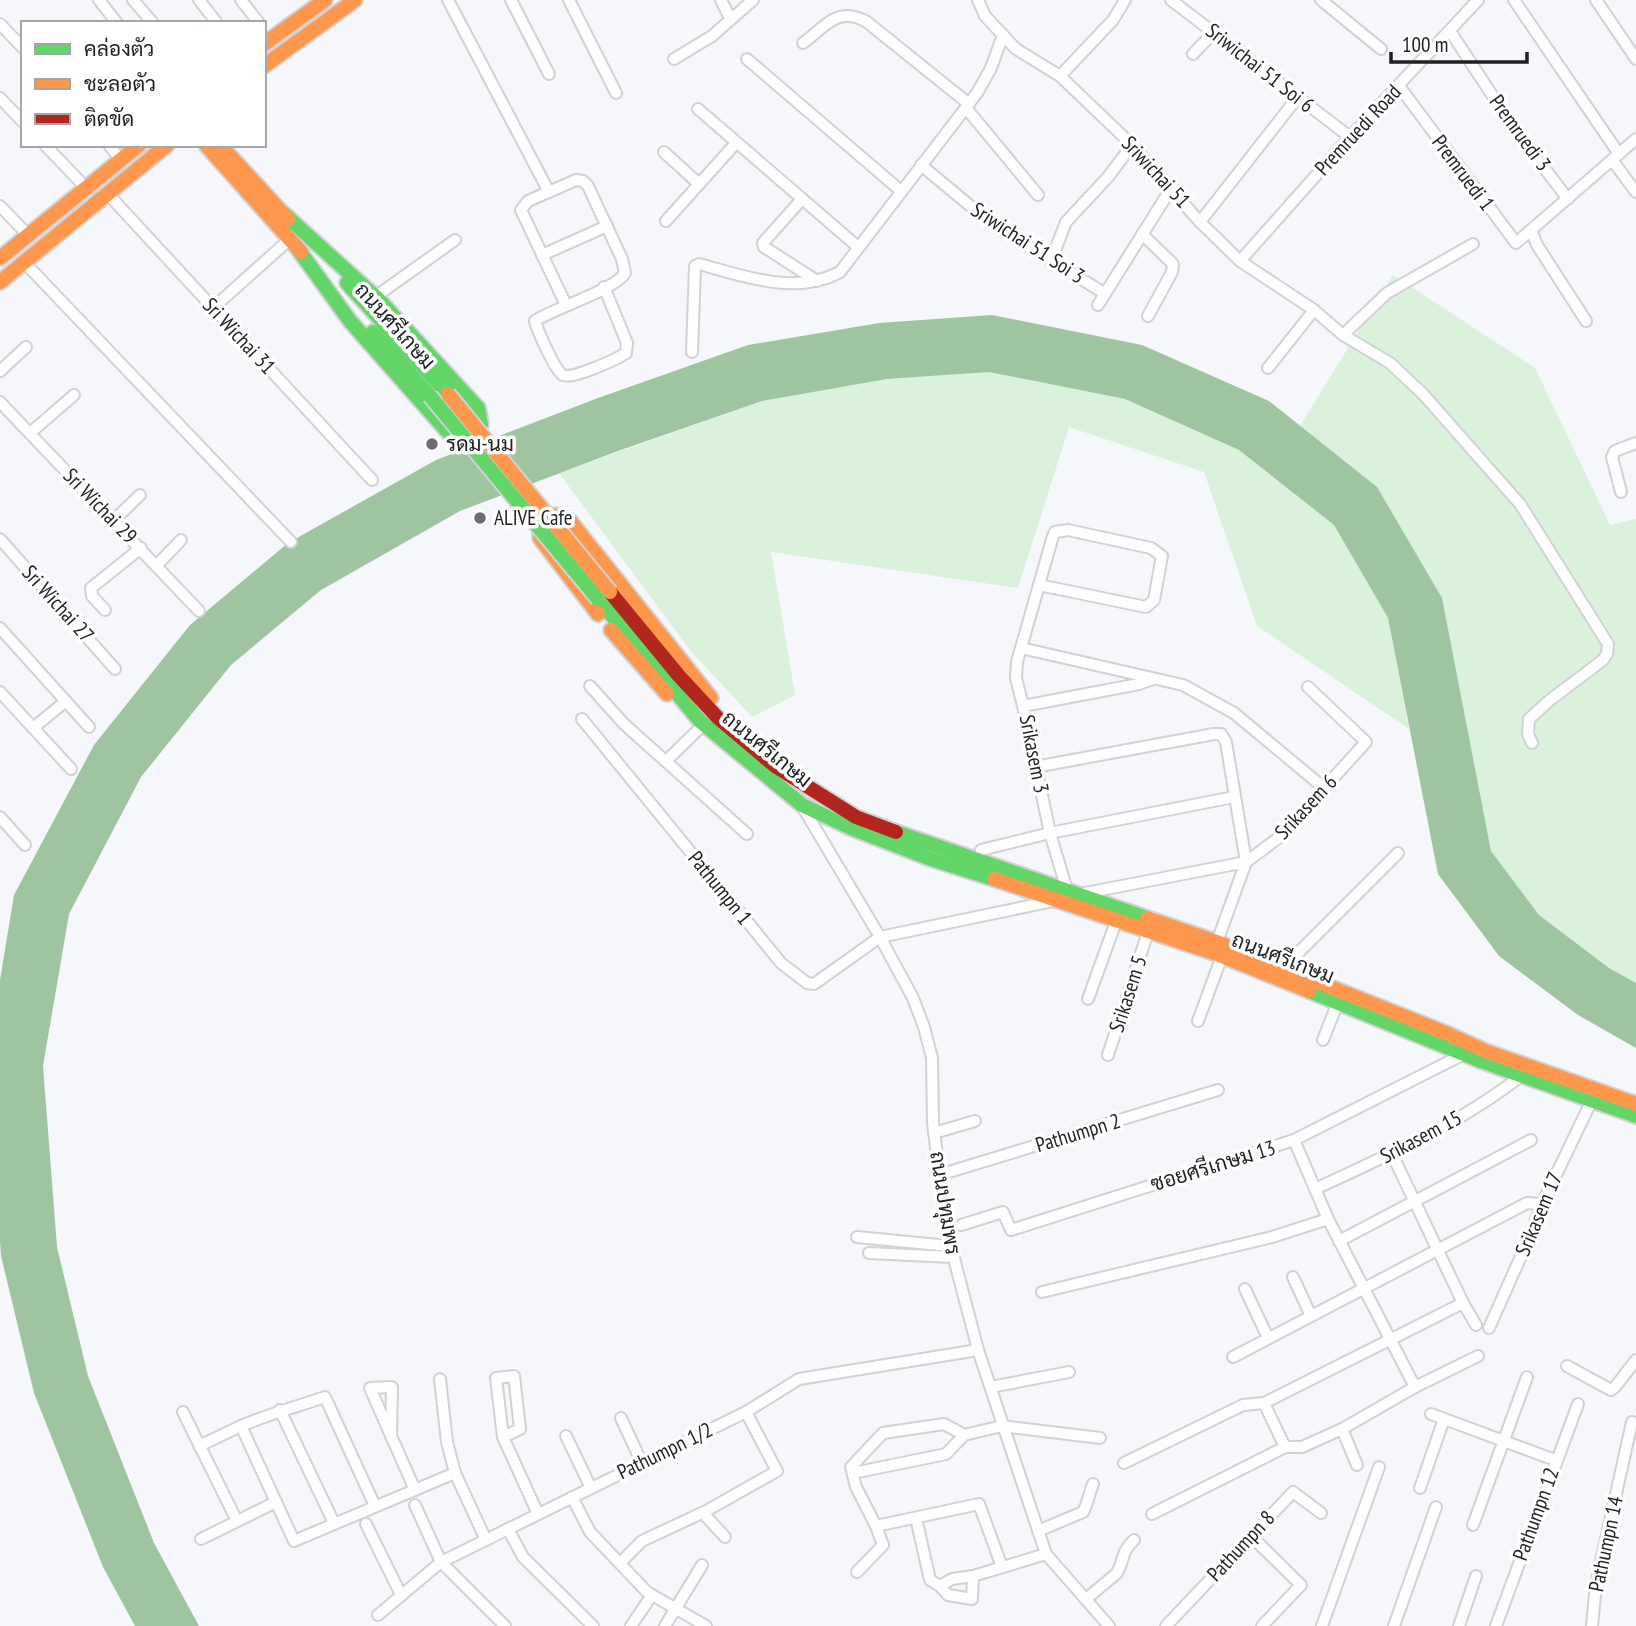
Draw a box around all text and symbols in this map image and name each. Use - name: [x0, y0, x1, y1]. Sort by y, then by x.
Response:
- street label: Sriwichai 51 Soi 6: [1201, 17, 1320, 118]
- legend: [21, 21, 266, 147]
- scale bar: [1391, 21, 1528, 65]
- text: 100 m: [1402, 31, 1448, 58]
- text: คล่องตัว: [84, 35, 154, 62]
- text: ชะลอตัว: [84, 70, 156, 97]
- street label: Premruedi Road: [1309, 79, 1407, 181]
- street label: Premruedi 3: [1484, 89, 1557, 176]
- text: ติดขัด: [84, 105, 134, 132]
- street label: Premruedi 1: [1426, 129, 1501, 216]
- street label: Sriwichai 51: [1116, 130, 1197, 214]
- street label: Sriwichai 51 Soi 3: [966, 196, 1090, 289]
- street label: ถนนศรีเกษม: [349, 277, 441, 375]
- street label: Sri Wichai 31: [197, 292, 282, 380]
- place label: รดม-นม: [446, 430, 514, 457]
- marker: รดม-นม: [424, 436, 440, 452]
- street label: Sri Wichai 29: [58, 462, 143, 549]
- place label: ALIVE Cafe: [494, 504, 572, 531]
- marker: ALIVE Cafe: [472, 510, 488, 526]
- street label: Sri Wichai 27: [17, 559, 100, 648]
- street label: ถนนศรีเกษม: [717, 704, 818, 793]
- street label: Srikasem 3: [1014, 712, 1055, 795]
- street label: Srikasem 6: [1269, 768, 1343, 845]
- street label: Pathumpn 1: [682, 845, 758, 930]
- street label: ถนนศรีเกษม: [1228, 926, 1338, 989]
- street label: Srikasem 5: [1102, 952, 1153, 1036]
- street label: Srikasem 15: [1375, 1104, 1466, 1169]
- street label: Pathumpn 2: [1032, 1107, 1124, 1158]
- street label: ซอยศรีเกษม 13: [1147, 1134, 1279, 1197]
- street label: ถนนปทุมพร: [923, 1149, 967, 1257]
- street label: Srikasem 17: [1509, 1168, 1568, 1260]
- street label: Pathumpn 1/2: [613, 1416, 717, 1485]
- street label: Pathumpn 12: [1506, 1464, 1565, 1564]
- street label: Pathumpn 14: [1582, 1493, 1629, 1594]
- street label: Pathumpn 8: [1201, 1505, 1280, 1587]

